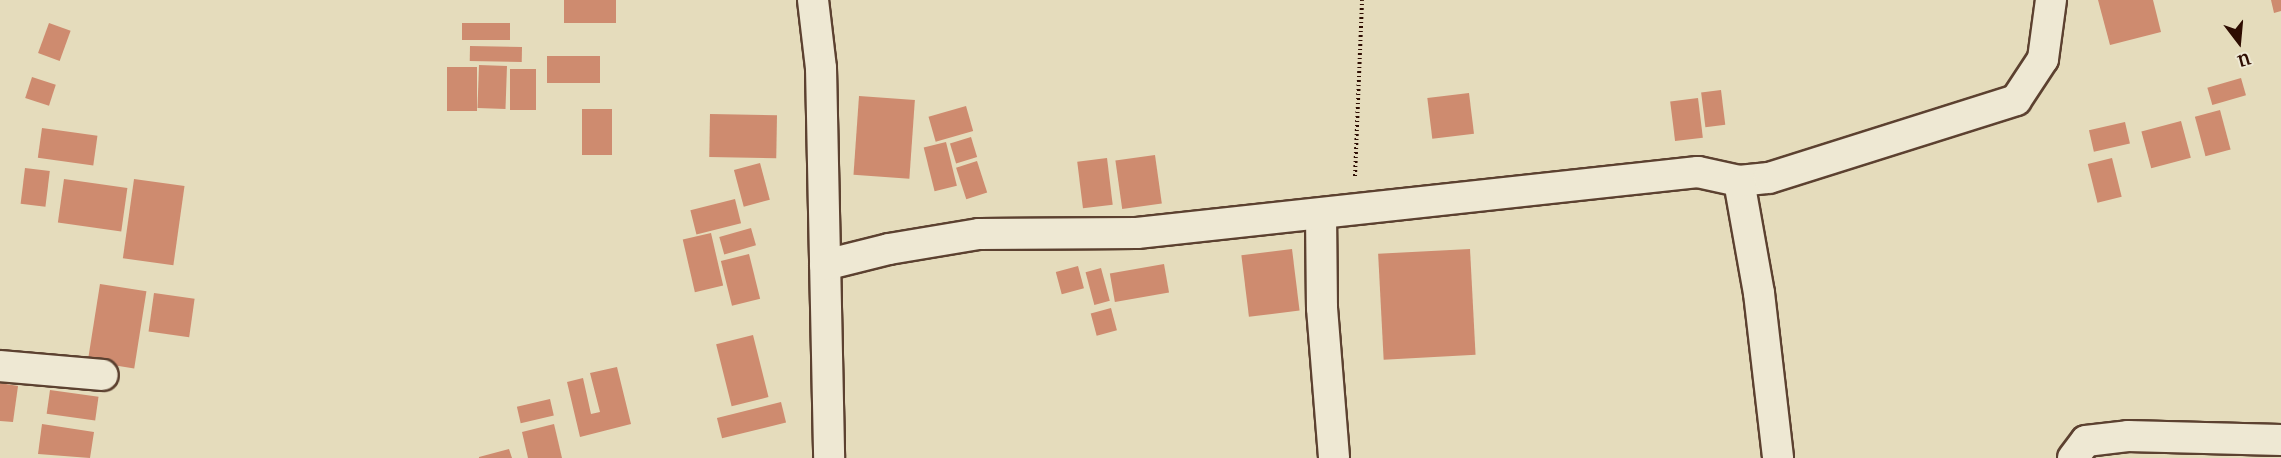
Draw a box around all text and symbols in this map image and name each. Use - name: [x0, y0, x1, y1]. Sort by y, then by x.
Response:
- north arrow: [2209, 12, 2269, 72]
- text: U: [2236, 49, 2253, 71]

